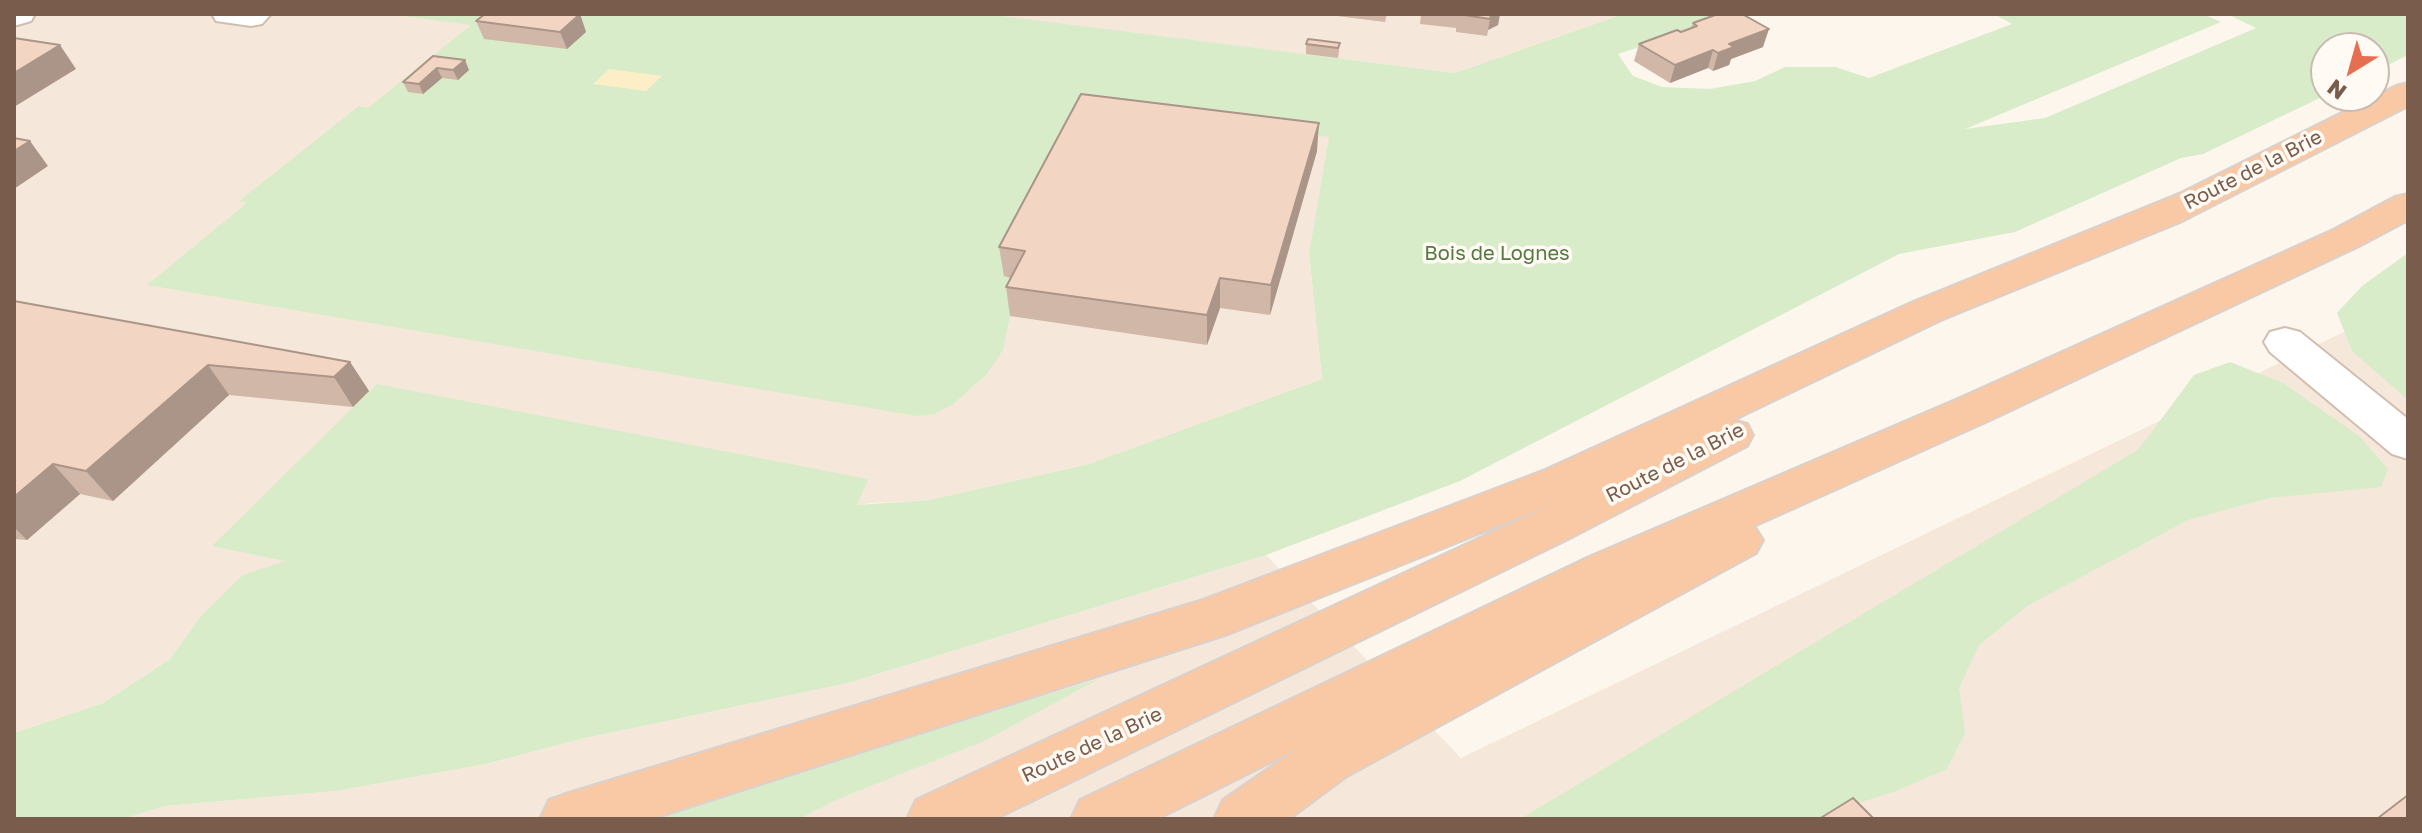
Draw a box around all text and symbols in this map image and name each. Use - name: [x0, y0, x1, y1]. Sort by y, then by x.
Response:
- north arrow: [2310, 32, 2390, 112]
- text: N: [2322, 74, 2351, 106]
- street label: Route de la Brie: [2180, 125, 2326, 215]
- park label: Bois de Lognes: [1424, 242, 1570, 266]
- street label: Route de la Brie: [1602, 418, 1748, 508]
- street label: Route de la Brie: [1018, 702, 1166, 788]

